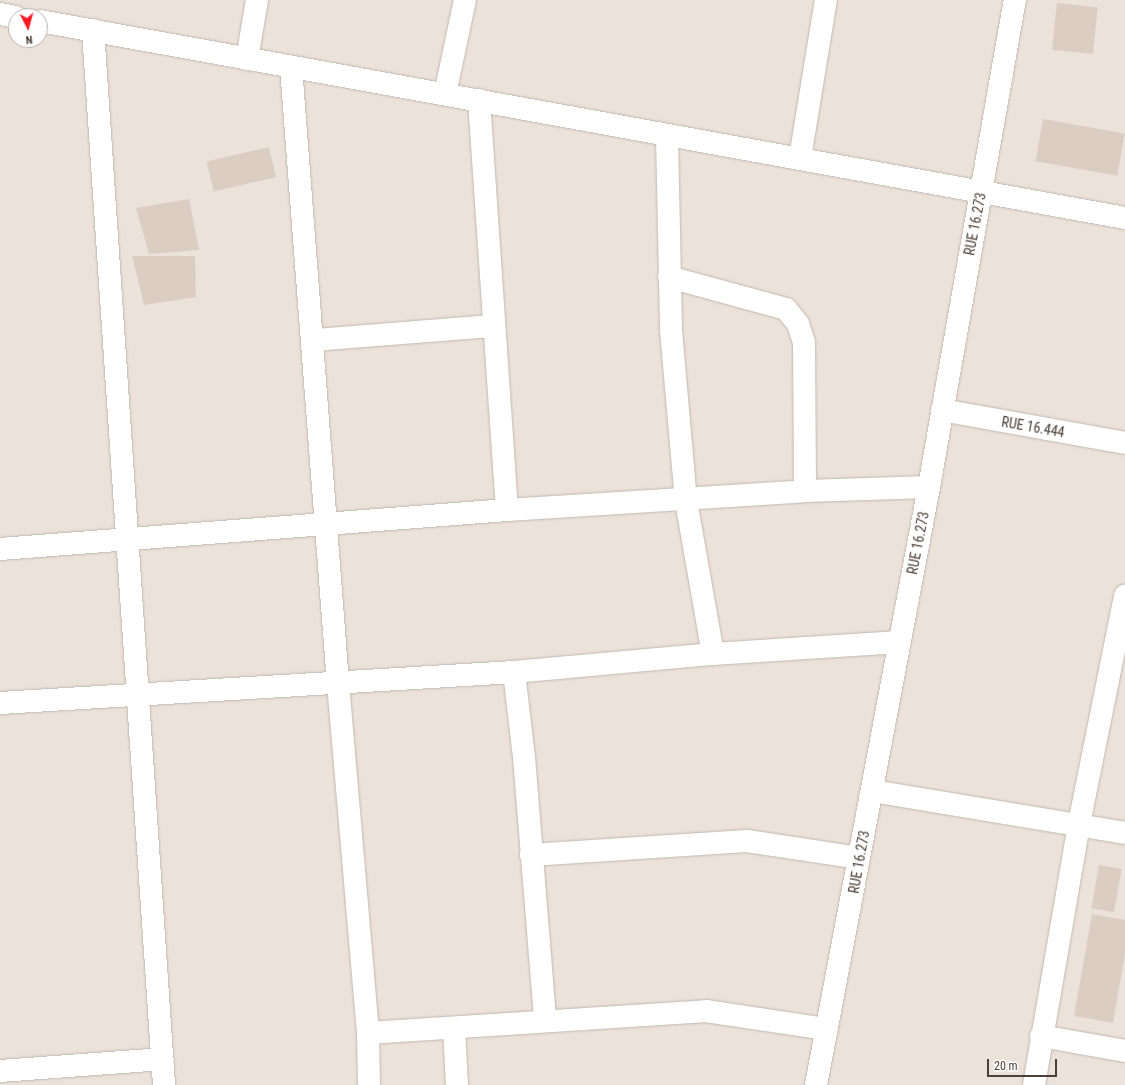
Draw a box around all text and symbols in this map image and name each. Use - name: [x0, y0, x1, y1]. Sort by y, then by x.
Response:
- north arrow: [8, 8, 48, 48]
- text: N: [25, 33, 33, 46]
- street label: RUE 16.273: [961, 191, 989, 257]
- street label: RUE 16.444: [1000, 413, 1066, 441]
- street label: RUE 16.273: [904, 510, 932, 576]
- street label: RUE 16.273: [845, 829, 873, 895]
- scale bar: [989, 1051, 1059, 1077]
- text: 20 m: [994, 1059, 1018, 1073]

